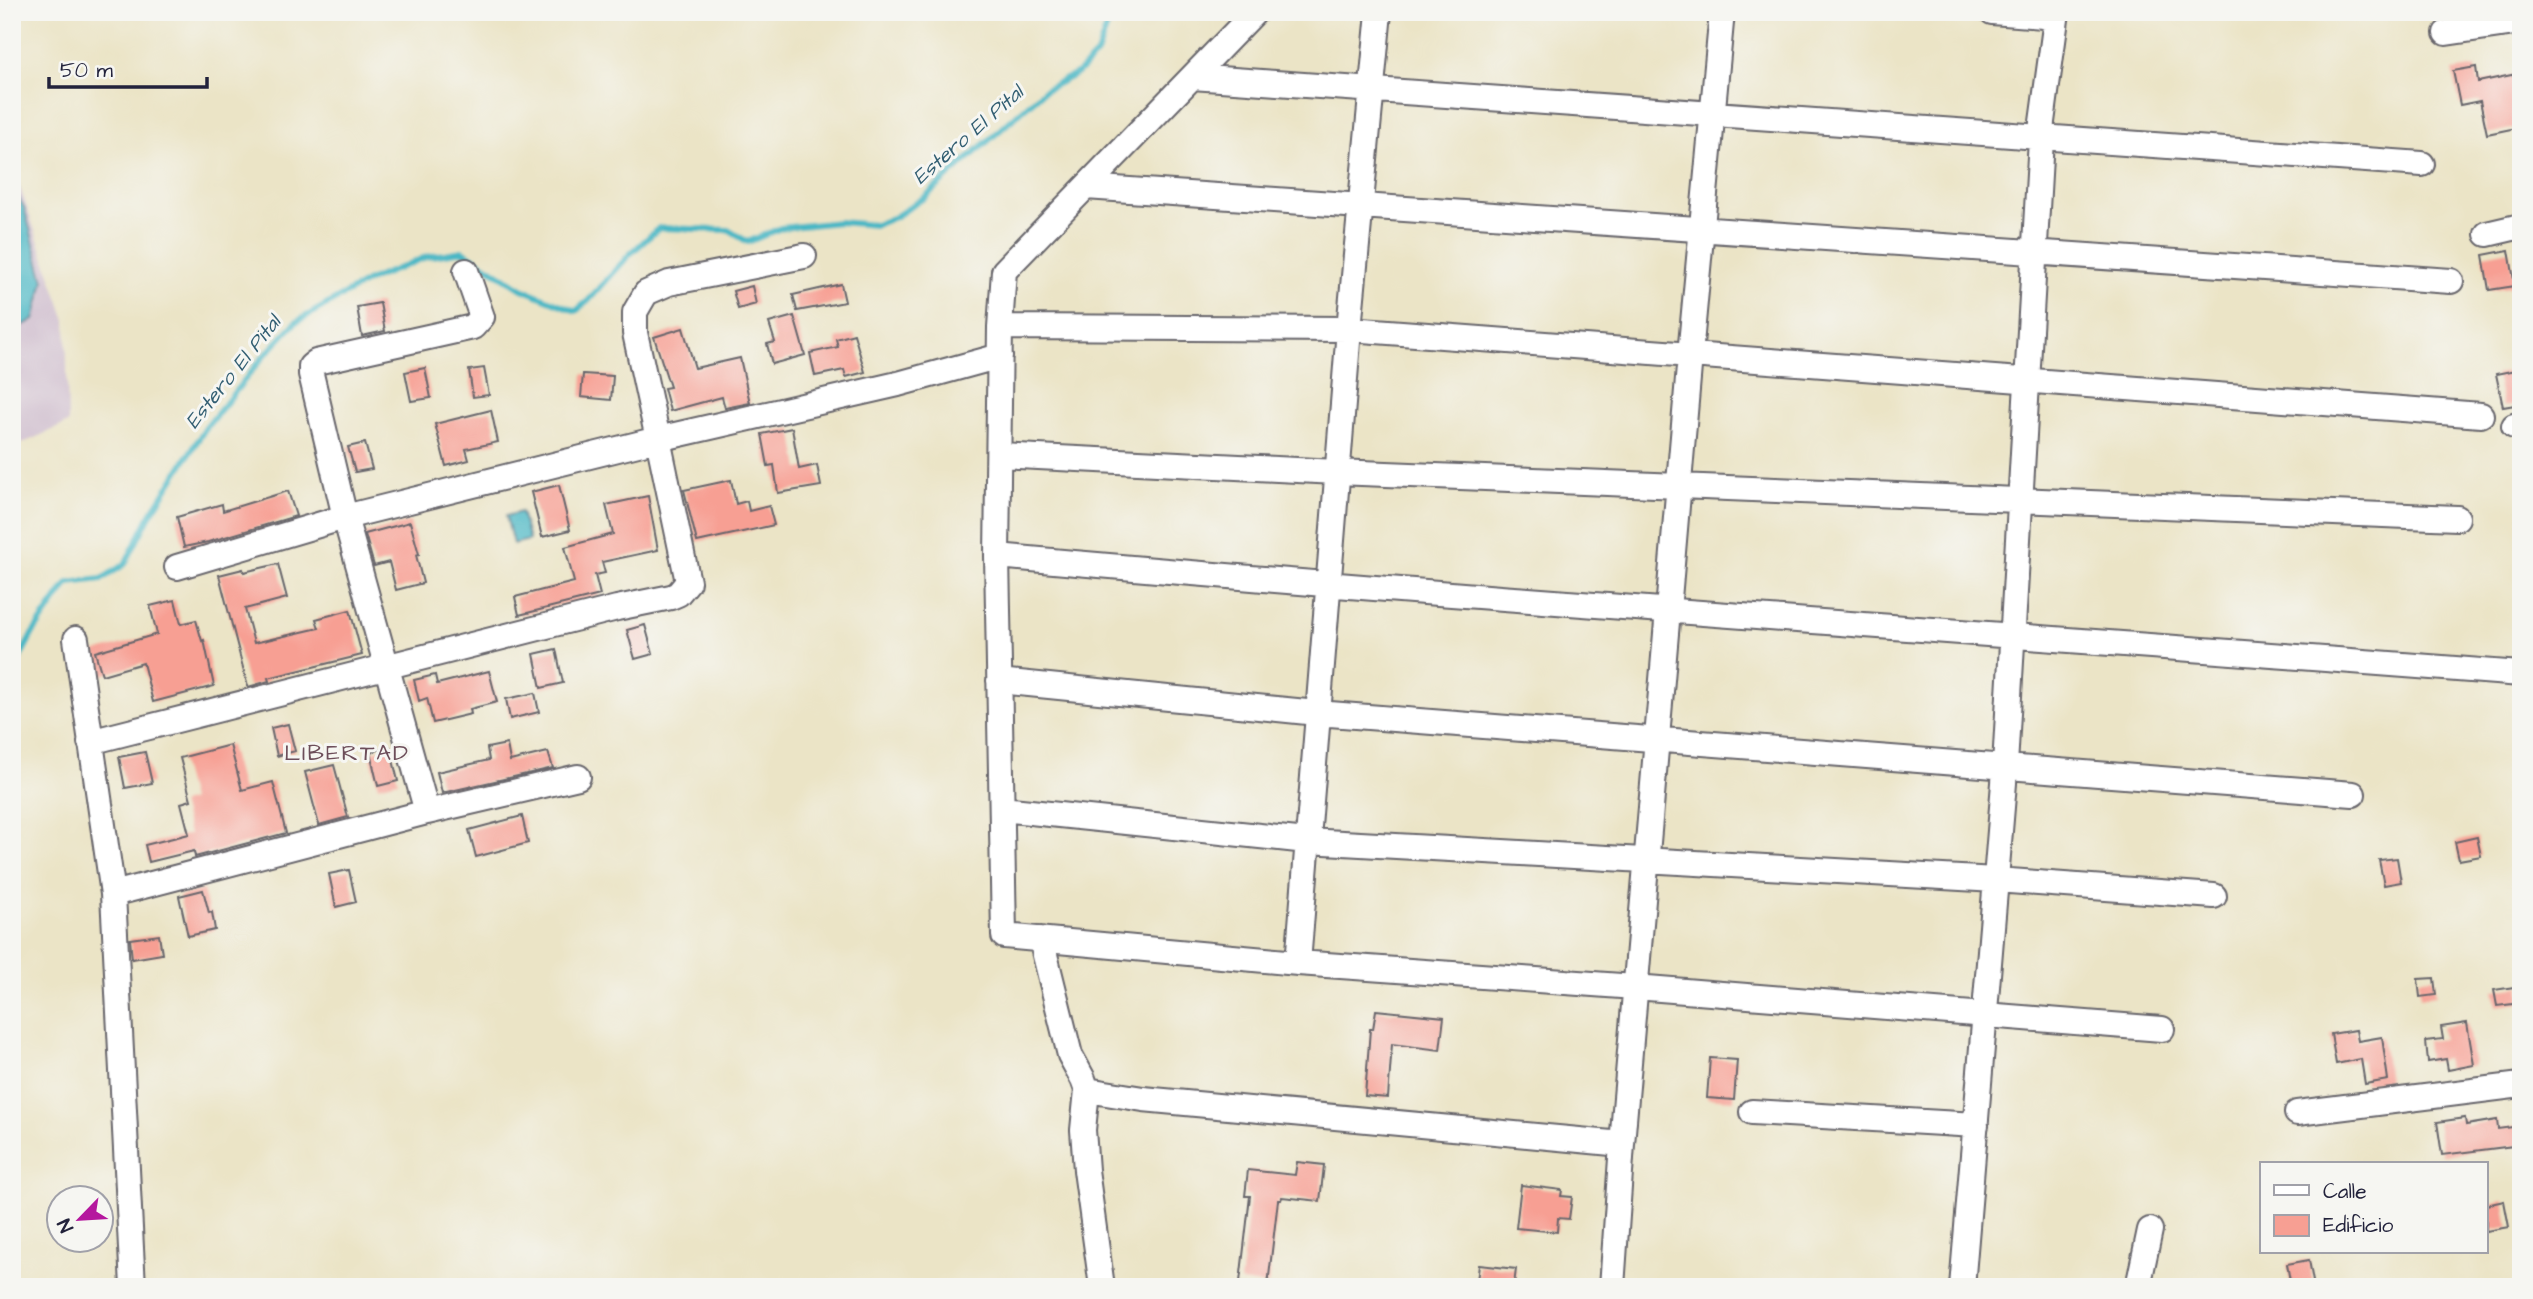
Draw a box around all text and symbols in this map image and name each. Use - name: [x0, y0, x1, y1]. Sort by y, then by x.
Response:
- scale bar: [49, 46, 206, 90]
- text: 50 m: [60, 56, 114, 85]
- water label: Estero El Pital: [906, 77, 1032, 191]
- water label: Estero El Pital: [178, 307, 289, 435]
- district label: LIBERTAD: [284, 737, 410, 769]
- legend: [2260, 1162, 2488, 1254]
- text: Calle: [2323, 1177, 2367, 1206]
- north arrow: [46, 1184, 116, 1254]
- text: Edificio: [2323, 1211, 2393, 1240]
- text: N: [51, 1214, 81, 1237]

